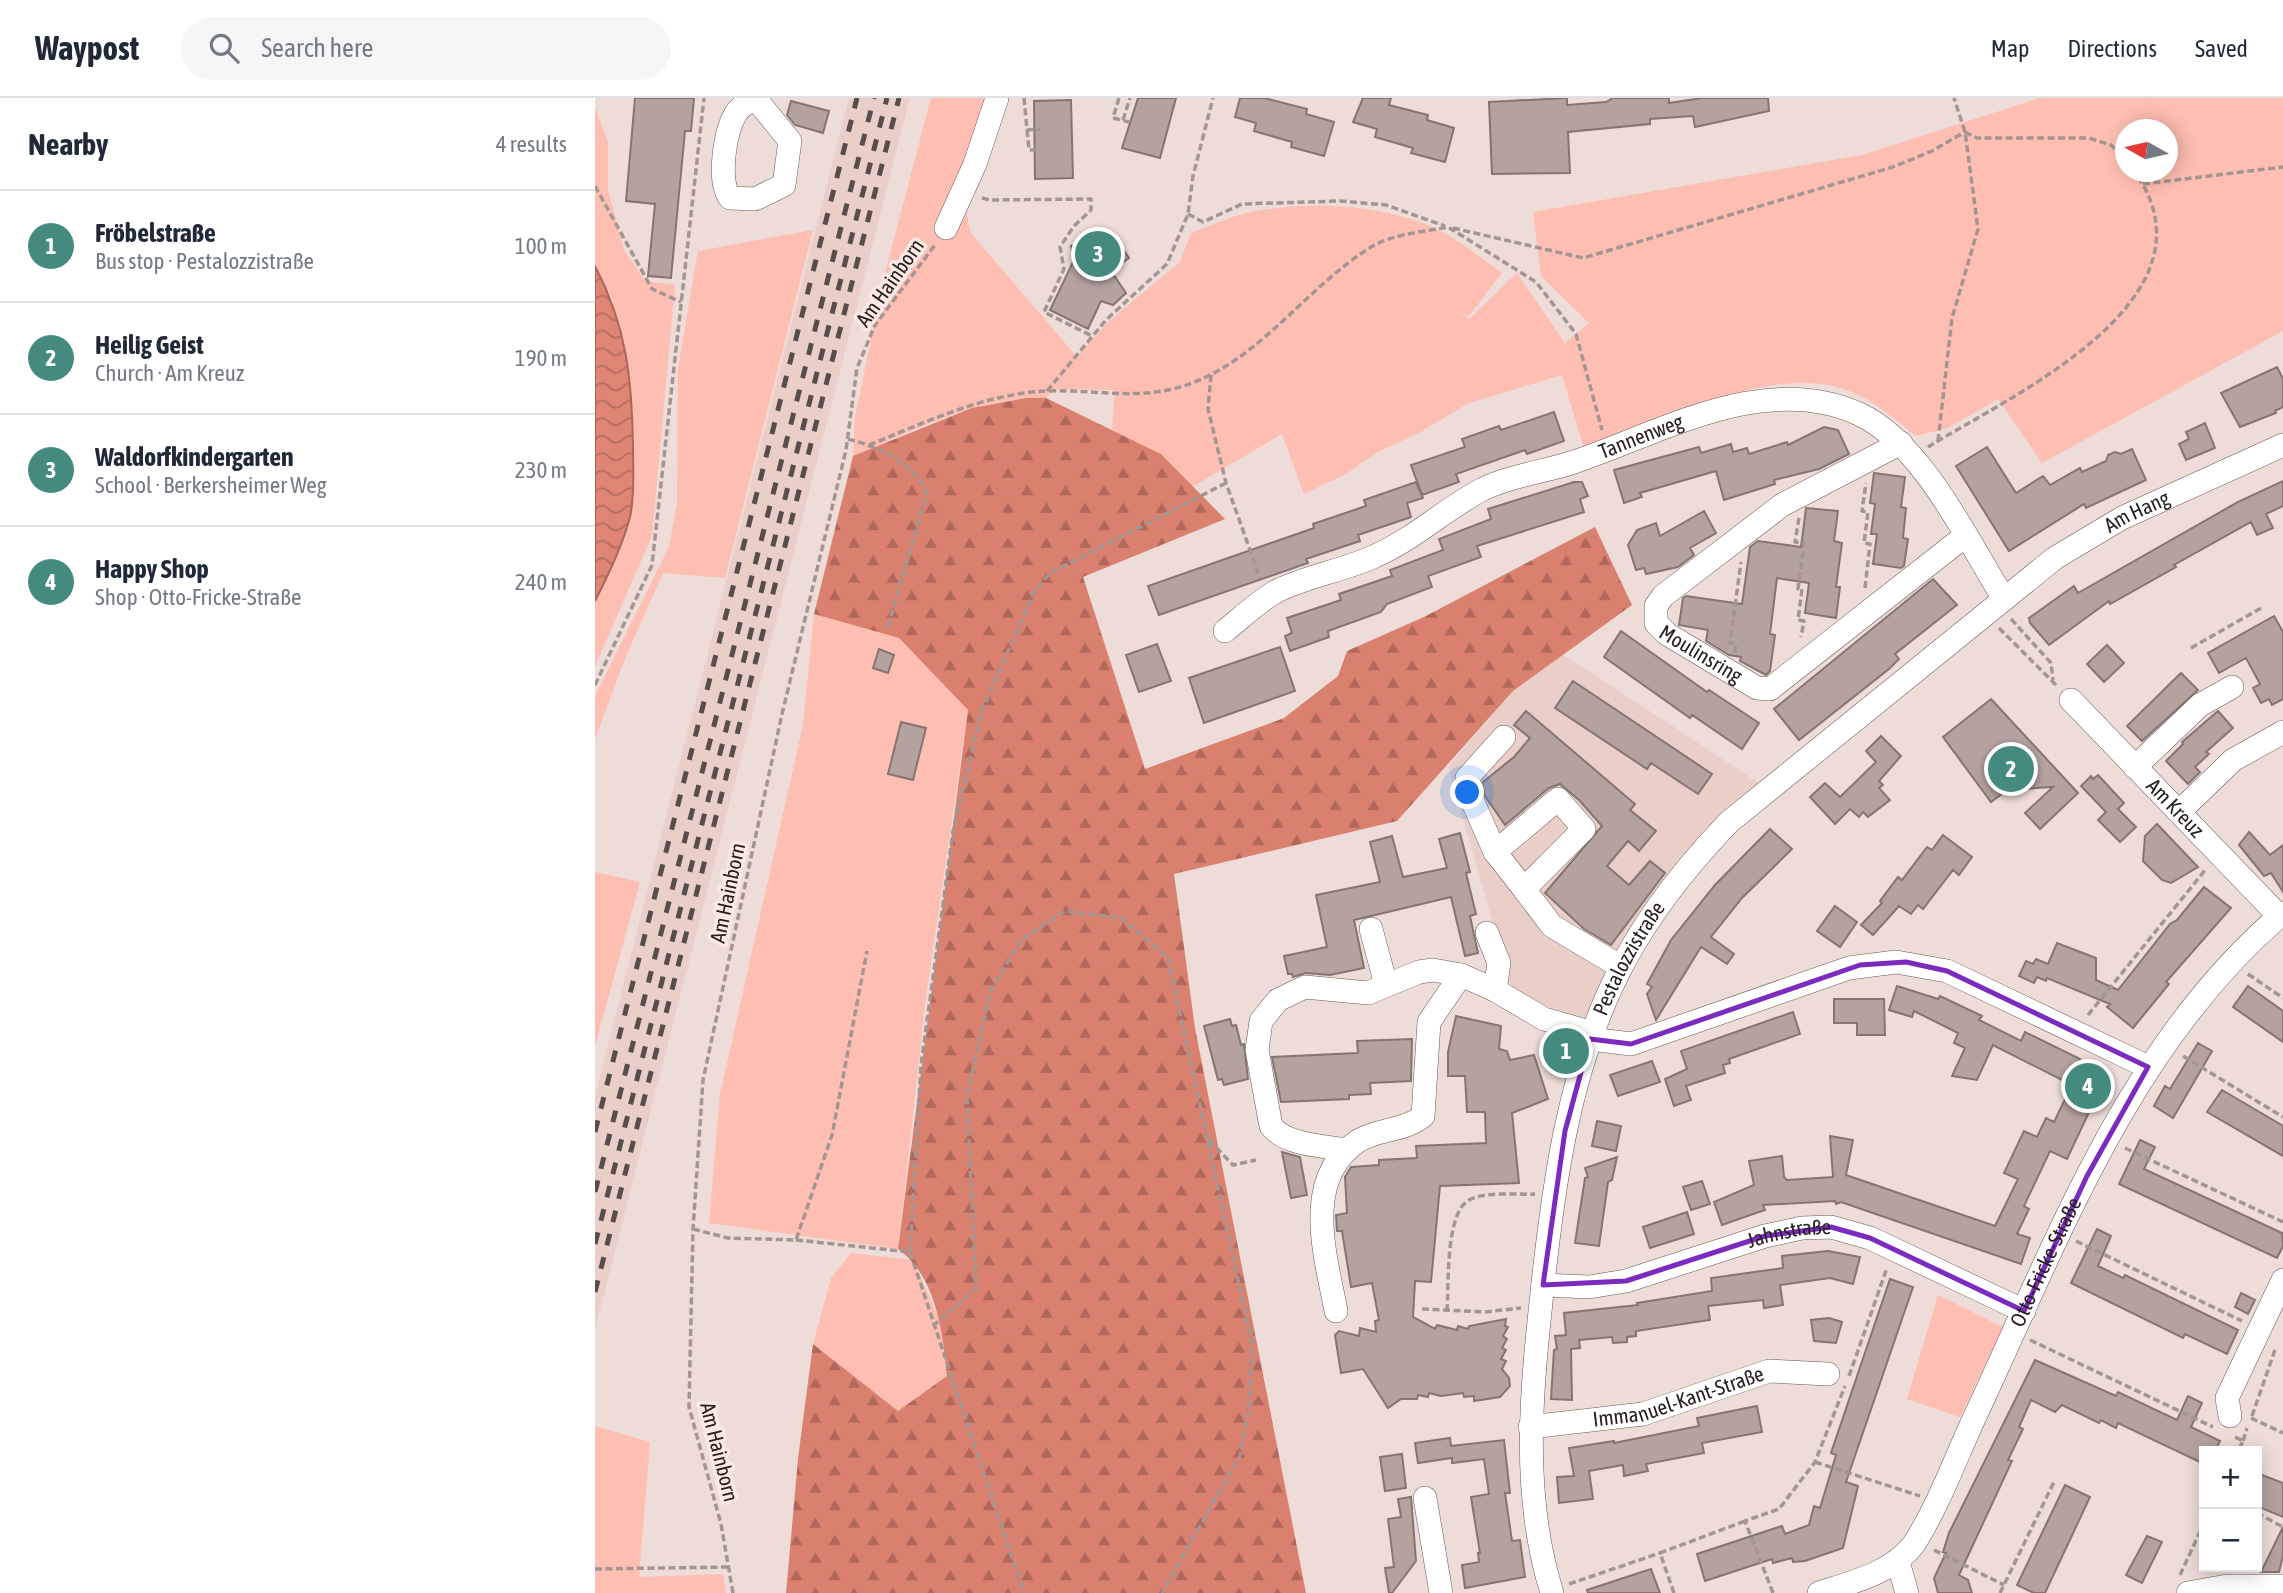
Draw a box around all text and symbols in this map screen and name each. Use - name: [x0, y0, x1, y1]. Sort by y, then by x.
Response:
- search box: [181, 17, 671, 80]
- text: Waypost: [35, 29, 139, 67]
- icon: search: [205, 29, 243, 67]
- text: Search here: [261, 33, 373, 63]
- text: Map: [1991, 35, 2029, 62]
- text: Directions: [2067, 35, 2157, 62]
- text: Saved: [2195, 35, 2248, 62]
- north arrow: [2115, 119, 2178, 182]
- text: Nearby: [28, 127, 108, 161]
- text: 4 results: [496, 131, 567, 157]
- text: Fröbelstraße: [95, 218, 216, 248]
- pin: 3: [1075, 228, 1121, 280]
- text: 1: [46, 233, 56, 259]
- text: 100 m: [515, 233, 567, 259]
- street label: Am Hainborn: [850, 234, 928, 331]
- text: Bus stop · Pestalozzistraße: [95, 248, 314, 274]
- text: Heilig Geist: [95, 330, 204, 360]
- text: 2: [46, 345, 56, 371]
- text: 190 m: [515, 345, 567, 371]
- text: Church · Am Kreuz: [95, 360, 244, 386]
- street label: Tannenweg: [1595, 409, 1686, 463]
- text: Waldorfkindergarten: [95, 442, 294, 472]
- text: 3: [46, 457, 56, 483]
- text: 230 m: [515, 457, 567, 483]
- text: School · Berkersheimer Weg: [95, 472, 327, 498]
- street label: Am Hang: [2099, 485, 2173, 537]
- text: Happy Shop: [95, 554, 209, 584]
- text: 4: [46, 569, 56, 595]
- text: 240 m: [515, 569, 567, 595]
- text: Shop · Otto-Fricke-Straße: [95, 584, 302, 610]
- street label: Moulinsring: [1655, 619, 1747, 687]
- pin: 2: [1988, 743, 2034, 795]
- street label: Am Kreuz: [2142, 773, 2210, 842]
- your location: [1450, 775, 1484, 809]
- street label: Am Hainborn: [705, 841, 749, 945]
- street label: Pestalozzistraße: [1588, 896, 1669, 1019]
- pin: 1: [1543, 1025, 1589, 1077]
- pin: 4: [2065, 1060, 2111, 1112]
- street label: Otto-Fricke-Straße: [2005, 1193, 2085, 1330]
- street label: Jahnstraße: [1744, 1214, 1832, 1252]
- street label: Immanuel-Kant-Straße: [1592, 1361, 1767, 1431]
- street label: Am Hainborn: [696, 1400, 744, 1504]
- map controls: [2199, 1446, 2262, 1572]
- button: +: [2199, 1446, 2262, 1509]
- button: −: [2199, 1509, 2262, 1572]

